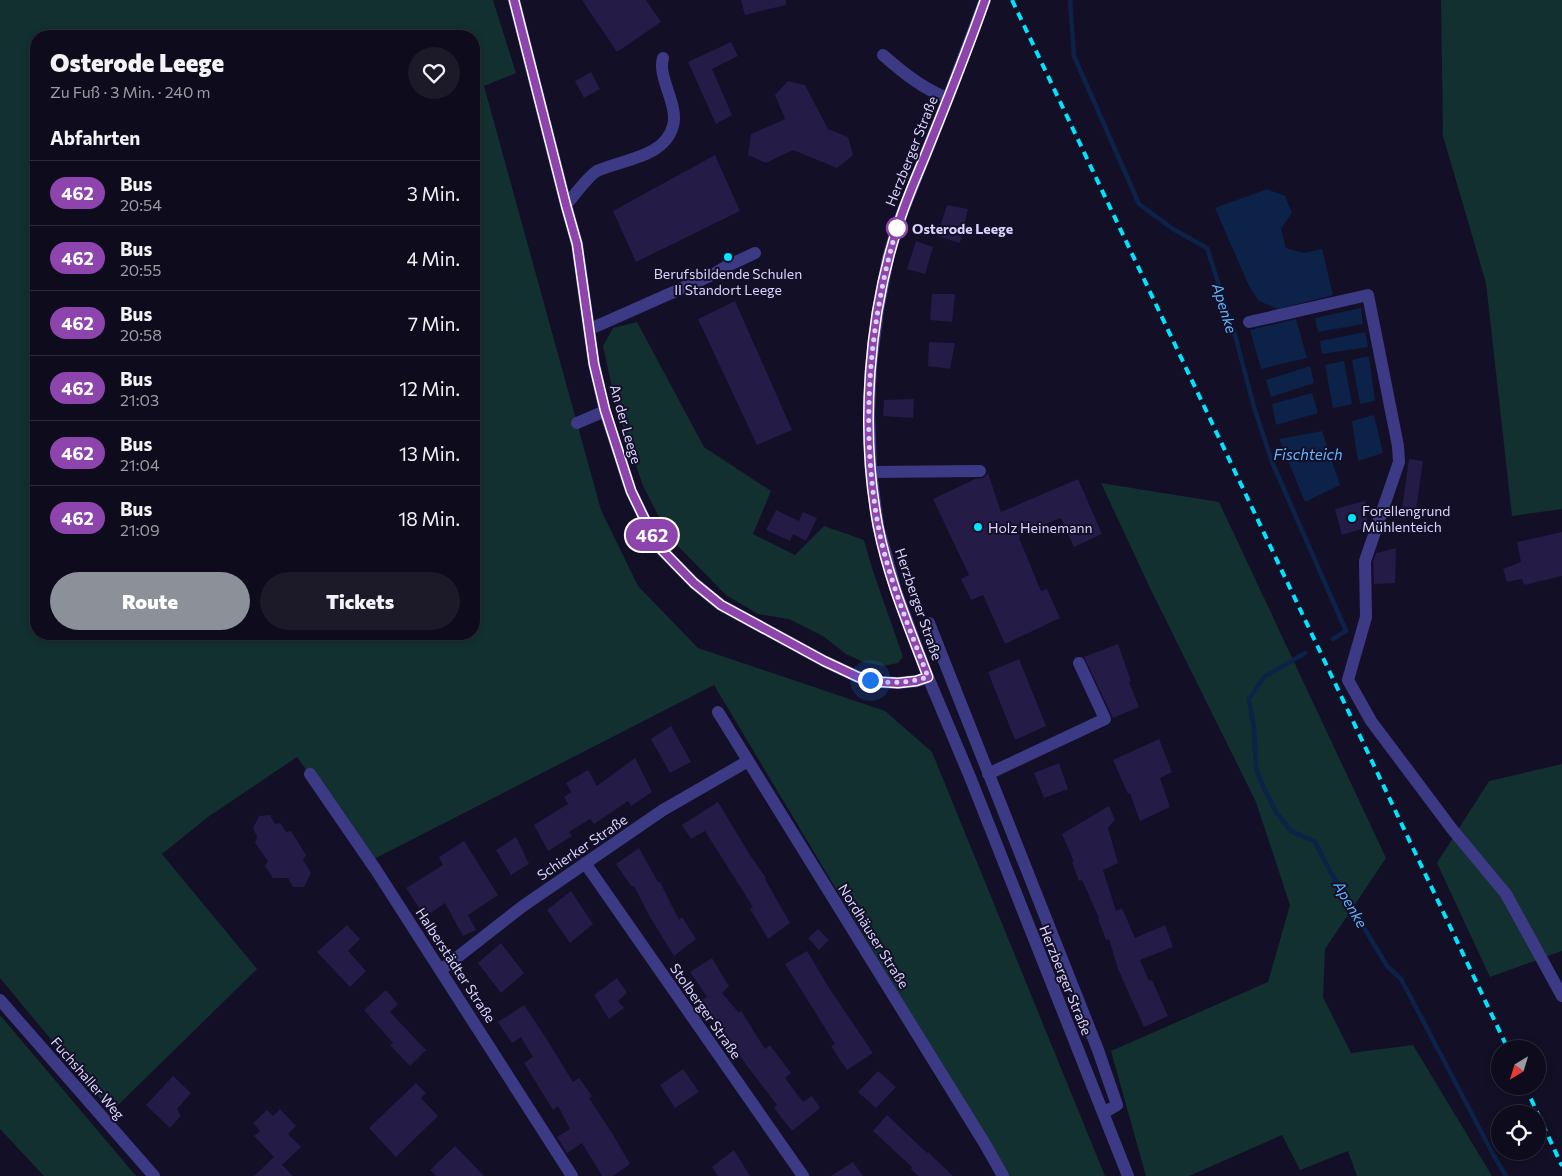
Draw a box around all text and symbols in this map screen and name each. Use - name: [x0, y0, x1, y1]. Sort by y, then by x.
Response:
- button: heart: [408, 47, 460, 99]
- text: Osterode Leege: [50, 48, 224, 77]
- text: Zu Fuß · 3 Min. · 240 m: [50, 82, 210, 101]
- street label: Herzberger Straße: [881, 93, 941, 209]
- text: Abfahrten: [50, 126, 140, 149]
- text: Bus: [120, 172, 152, 195]
- text: 462: [61, 182, 94, 204]
- text: 3 Min.: [407, 182, 460, 205]
- text: 20:54: [120, 195, 162, 214]
- marker: Osterode Leege: [886, 217, 908, 239]
- place label: Osterode Leege: [912, 220, 1013, 237]
- text: Bus: [120, 237, 152, 260]
- text: 462: [61, 247, 94, 269]
- text: 4 Min.: [407, 247, 460, 270]
- marker: Berufsbildende Schulen II Standort Leege: [722, 251, 734, 263]
- text: 20:55: [120, 260, 161, 279]
- place label: Berufsbildende Schulen II Standort Leege: [654, 265, 802, 298]
- water label: Apenke: [1209, 280, 1241, 335]
- text: Bus: [120, 302, 152, 325]
- text: 462: [61, 312, 94, 334]
- text: 7 Min.: [408, 312, 460, 335]
- text: 20:58: [120, 325, 162, 344]
- text: Bus: [120, 367, 152, 390]
- text: 462: [61, 377, 94, 399]
- text: 12 Min.: [399, 377, 460, 400]
- street label: An der Leege: [607, 382, 645, 466]
- text: 21:03: [120, 390, 159, 409]
- text: Bus: [120, 432, 152, 455]
- text: 462: [61, 442, 94, 464]
- text: 13 Min.: [399, 442, 460, 465]
- water label: Fischteich: [1273, 445, 1343, 463]
- text: 21:04: [120, 455, 160, 474]
- text: Bus: [120, 497, 152, 520]
- place label: Forellengrund Mühlenteich: [1362, 502, 1450, 535]
- text: 462: [61, 507, 94, 529]
- text: 18 Min.: [398, 507, 460, 530]
- marker: Forellengrund Mühlenteich: [1346, 512, 1358, 524]
- line badge: 462: [623, 519, 681, 551]
- place label: Holz Heinemann: [988, 519, 1093, 536]
- text: 21:09: [120, 520, 160, 539]
- marker: Holz Heinemann: [972, 521, 984, 533]
- text: 462: [636, 524, 668, 546]
- street label: Herzberger Straße: [892, 546, 946, 662]
- button: Route: [50, 572, 250, 630]
- button: Tickets: [260, 572, 460, 630]
- your location: [858, 668, 883, 693]
- street label: Schierker Straße: [534, 811, 630, 883]
- water label: Apenke: [1330, 876, 1372, 931]
- street label: Nordhäuser Straße: [835, 881, 913, 991]
- street label: Halberstädter Straße: [412, 904, 500, 1026]
- street label: Herzberger Straße: [1036, 922, 1096, 1038]
- street label: Stolberger Straße: [667, 960, 745, 1062]
- street label: Fuchshaller Weg: [48, 1033, 129, 1123]
- north arrow: [1491, 1040, 1546, 1095]
- map controls: [1491, 1040, 1546, 1160]
- button: locate: [1491, 1105, 1546, 1160]

